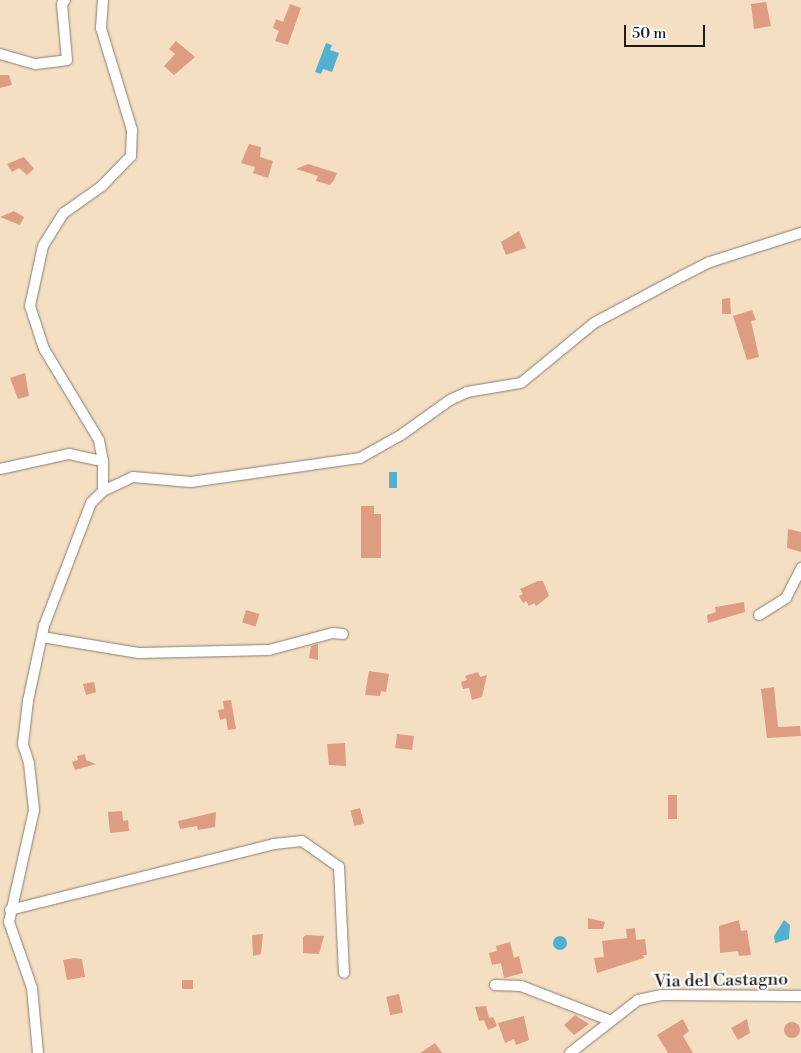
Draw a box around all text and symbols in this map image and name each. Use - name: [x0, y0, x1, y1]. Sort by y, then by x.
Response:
- scale bar: [626, 15, 707, 47]
- text: 50 m: [632, 24, 666, 43]
- street label: Via del Castagno: [654, 969, 788, 993]

